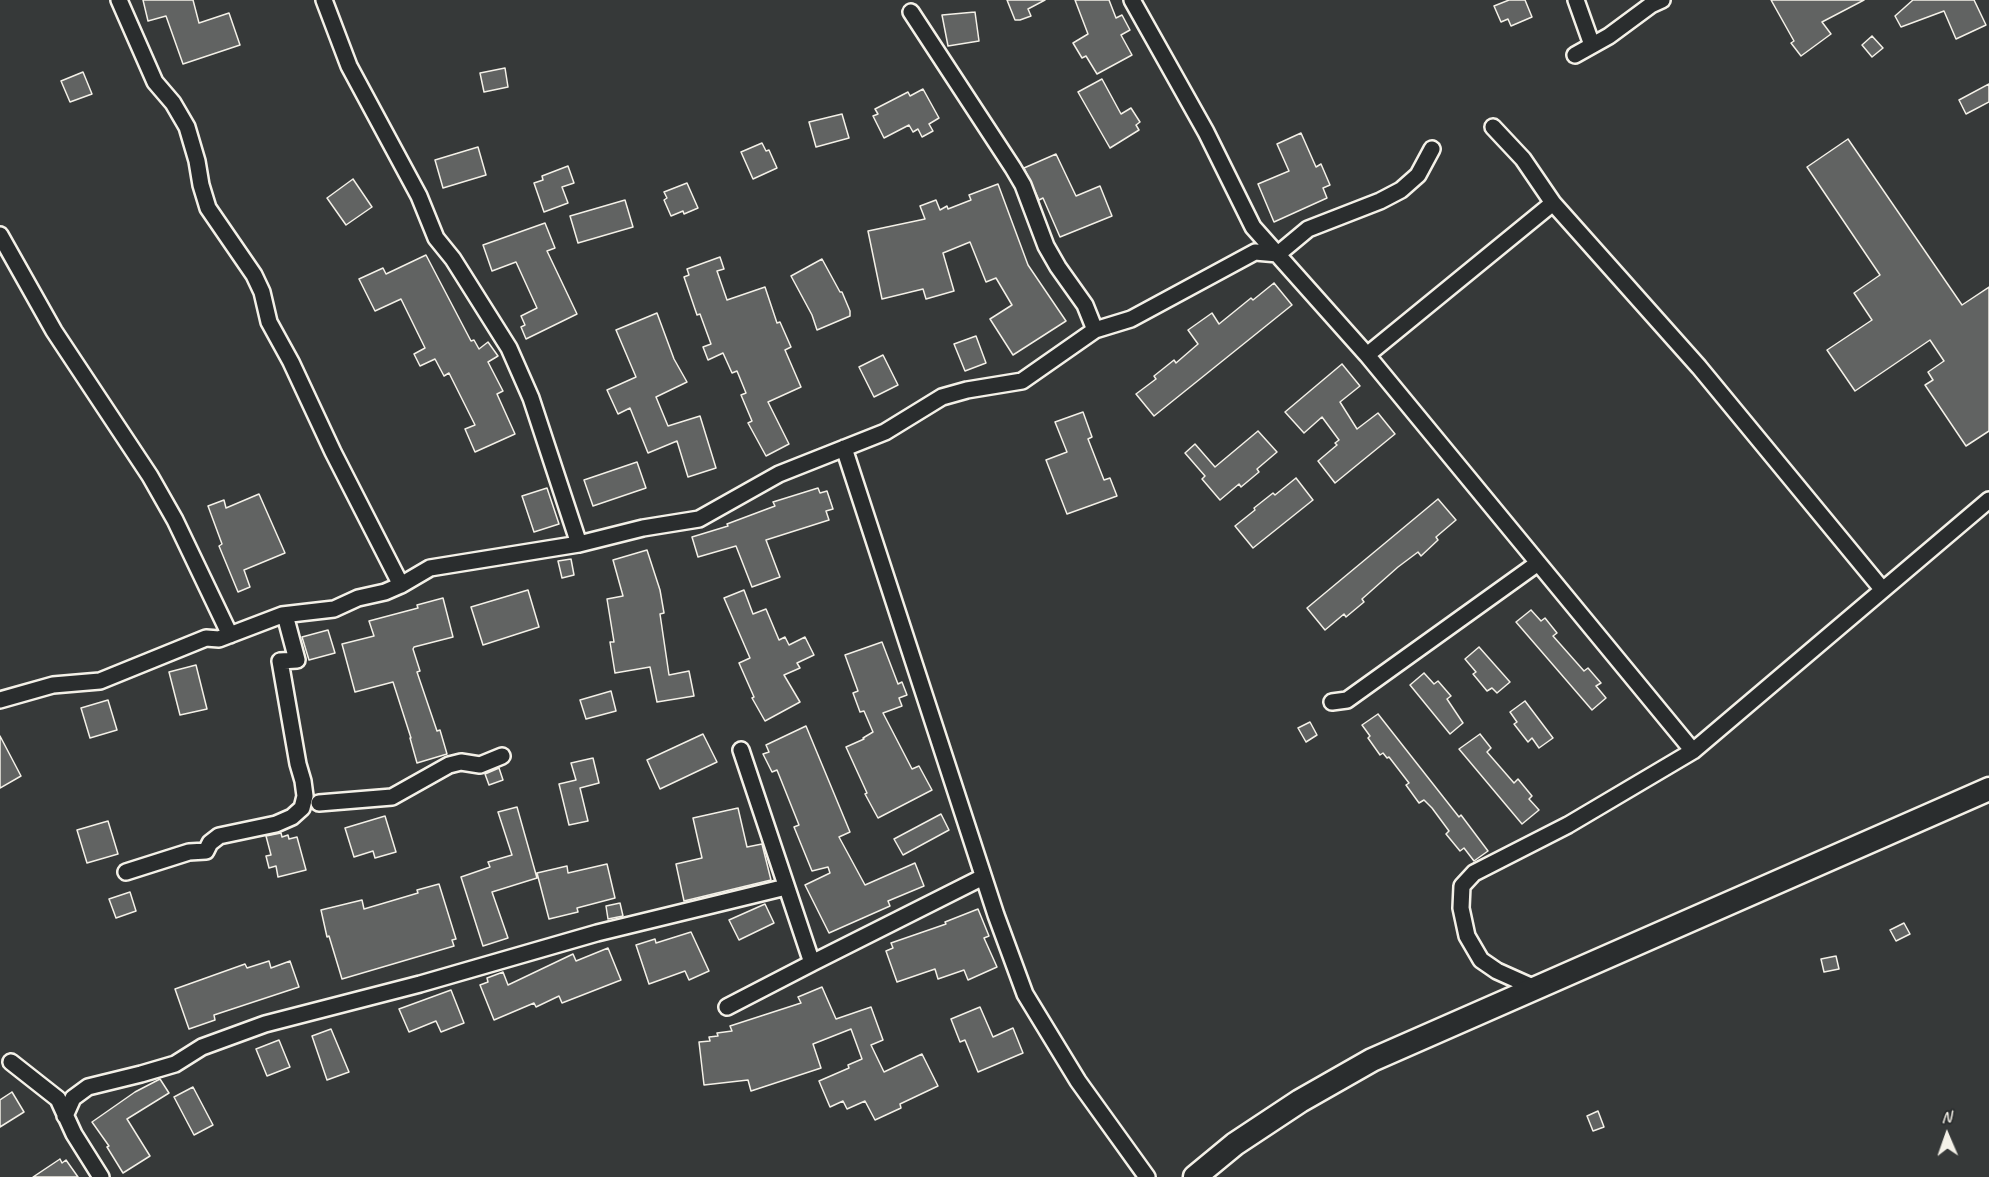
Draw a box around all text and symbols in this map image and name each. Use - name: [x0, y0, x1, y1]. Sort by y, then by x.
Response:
- north arrow: [1917, 1105, 1977, 1165]
- text: N: [1941, 1107, 1952, 1127]

